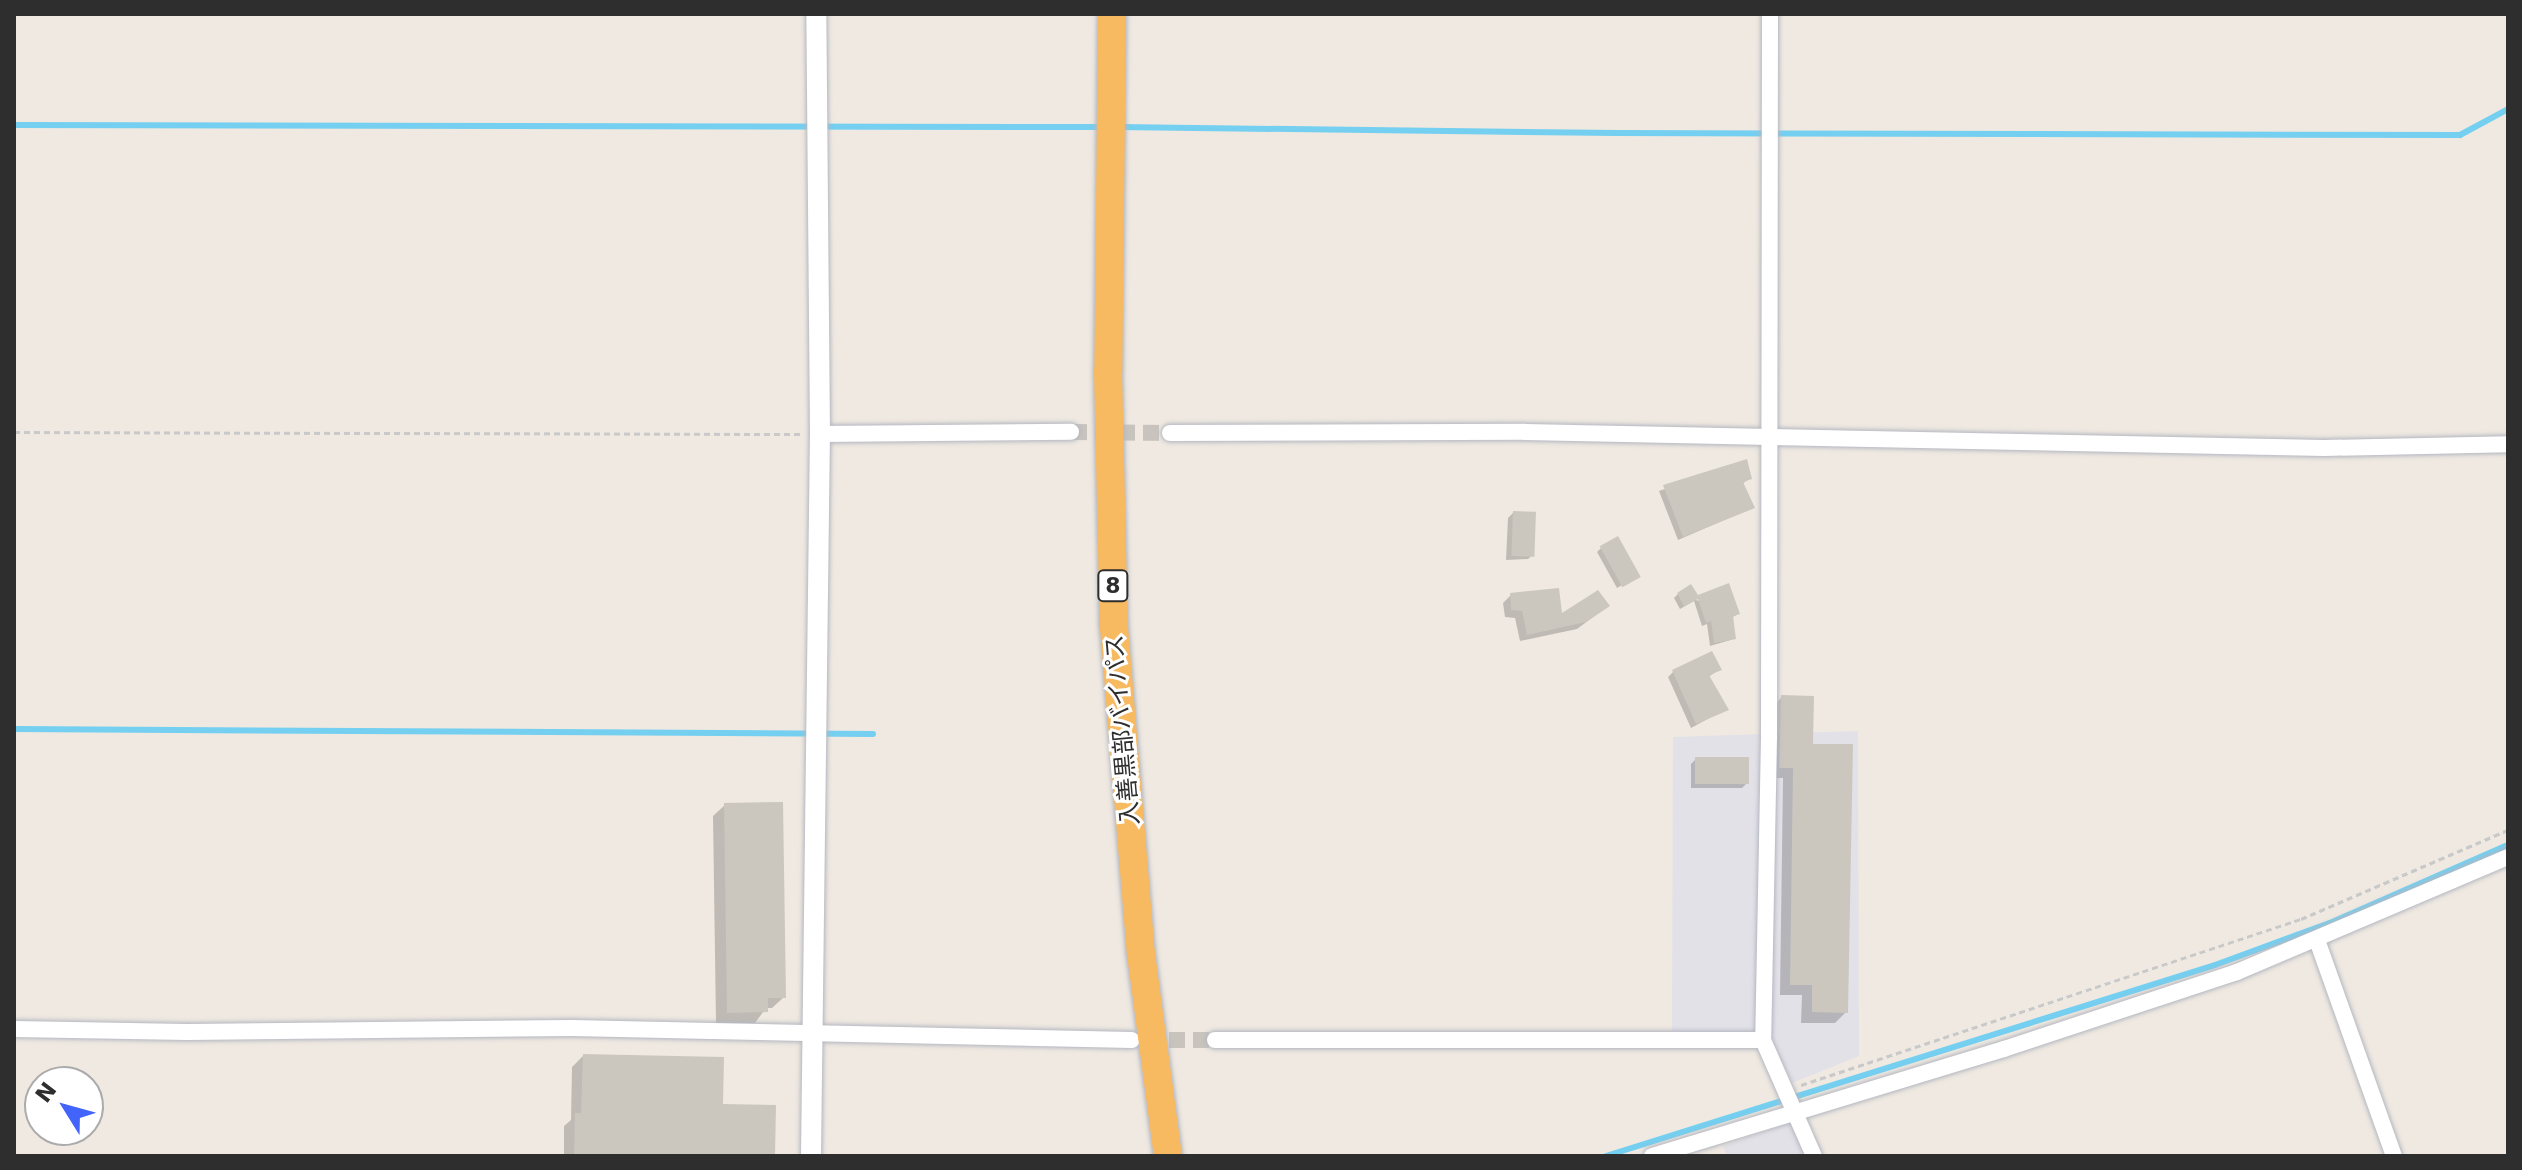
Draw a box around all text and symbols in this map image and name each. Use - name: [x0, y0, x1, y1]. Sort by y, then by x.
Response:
- road number: 8: [1097, 568, 1129, 604]
- street label: 入善黒部バイパス: [1100, 633, 1146, 827]
- north arrow: [24, 1066, 104, 1146]
- text: N: [30, 1078, 62, 1107]

